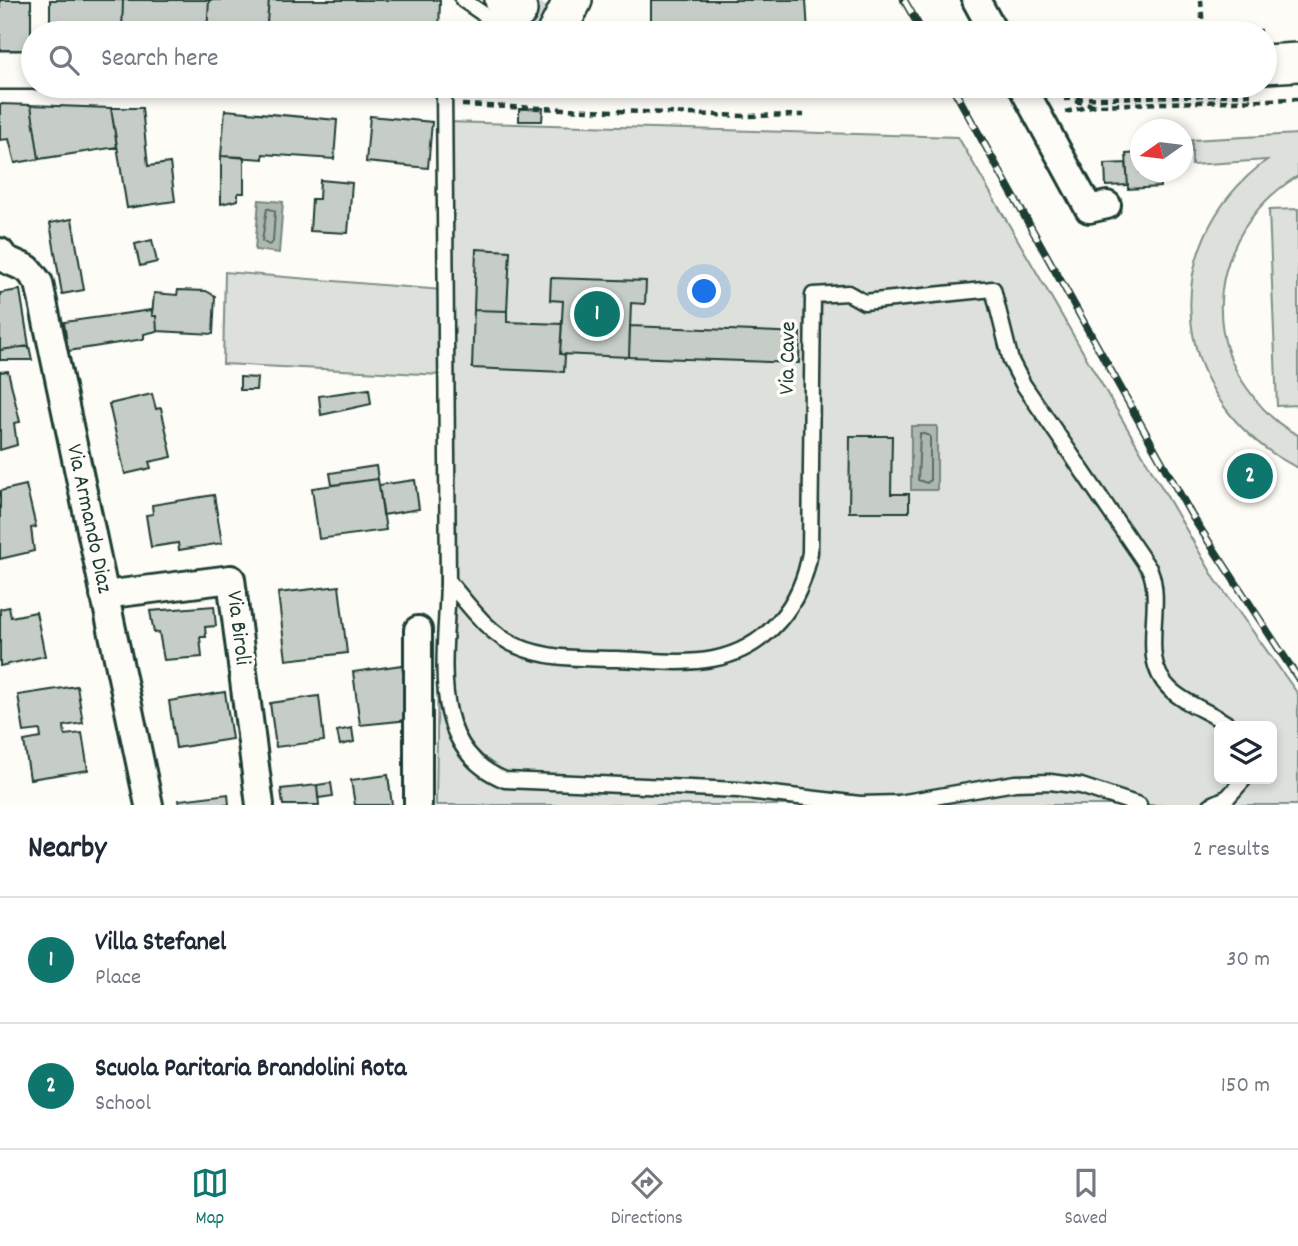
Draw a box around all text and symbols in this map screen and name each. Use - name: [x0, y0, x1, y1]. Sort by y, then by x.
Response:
- search box: [21, 21, 1277, 98]
- icon: search: [45, 41, 83, 79]
- text: Search here: [101, 41, 219, 78]
- north arrow: [1130, 119, 1193, 182]
- your location: [687, 274, 721, 308]
- pin: 1: [574, 288, 620, 340]
- street label: Via Cave: [772, 321, 806, 395]
- street label: Via Armando Diaz: [56, 441, 120, 597]
- pin: 2: [1227, 450, 1273, 502]
- street label: Via Biroli: [216, 589, 258, 667]
- map controls: [1214, 721, 1277, 784]
- button: layers: [1214, 721, 1277, 784]
- text: Nearby: [28, 829, 106, 872]
- text: 2 results: [1193, 834, 1270, 867]
- text: Villa Stefanel: [95, 925, 226, 962]
- text: 1: [48, 944, 54, 977]
- text: 30 m: [1226, 944, 1270, 977]
- text: Place: [95, 962, 141, 995]
- text: Scuola Paritaria Brandolini Rota: [95, 1051, 406, 1088]
- text: 2: [46, 1070, 56, 1103]
- text: 150 m: [1221, 1070, 1270, 1103]
- text: School: [95, 1088, 151, 1121]
- tab: Map: [191, 1164, 229, 1233]
- tab: Directions: [611, 1164, 683, 1233]
- tab: Saved: [1065, 1164, 1107, 1233]

